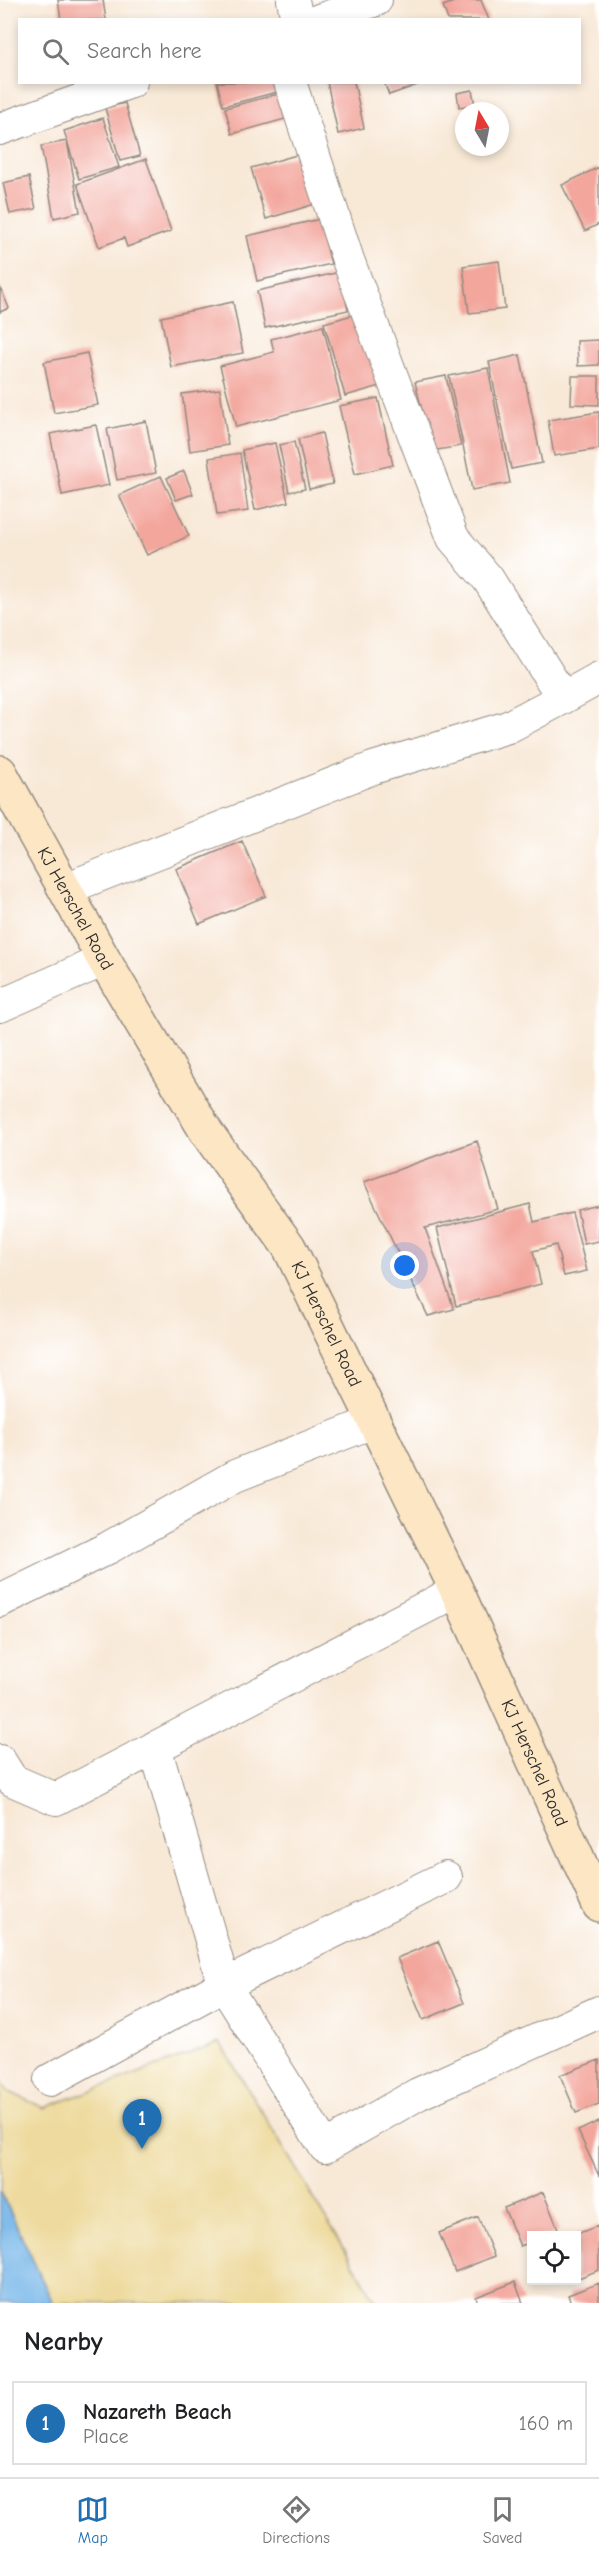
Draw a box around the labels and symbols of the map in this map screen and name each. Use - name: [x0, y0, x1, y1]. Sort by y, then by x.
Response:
- north arrow: [455, 102, 509, 156]
- street label: KJ Herschel Road: [33, 843, 118, 974]
- your location: [390, 1251, 419, 1280]
- street label: KJ Herschel Road: [287, 1257, 366, 1390]
- street label: KJ Herschel Road: [497, 1696, 573, 1830]
- pin: 1: [122, 2100, 162, 2149]

